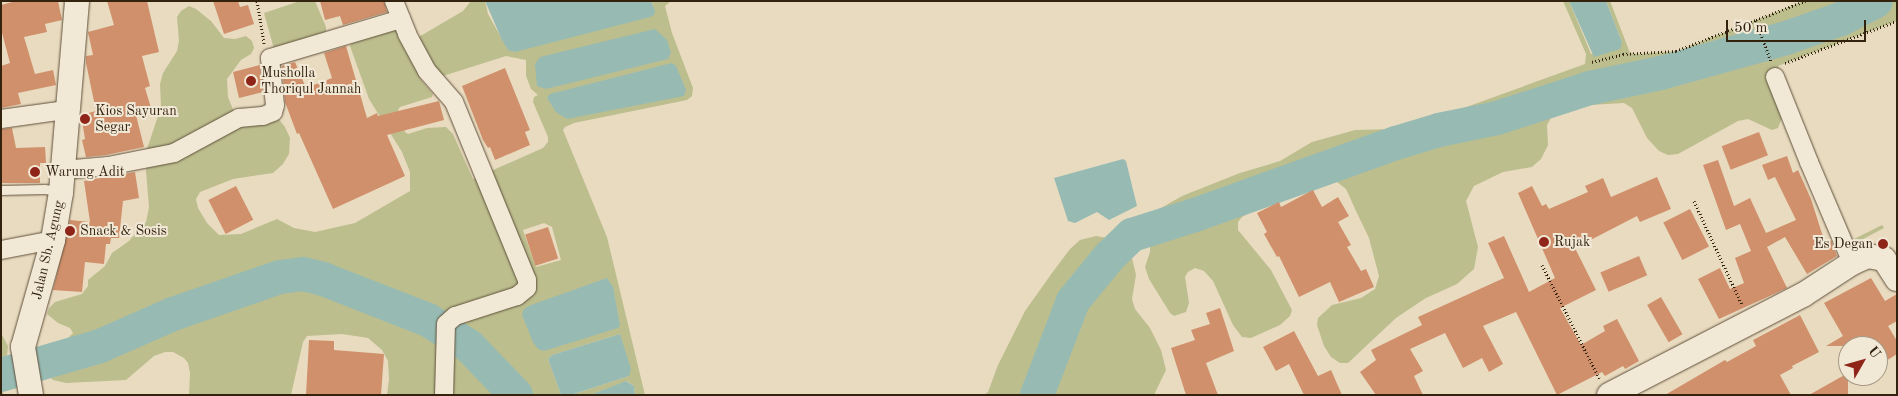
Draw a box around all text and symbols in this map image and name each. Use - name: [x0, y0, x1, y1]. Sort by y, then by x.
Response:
- scale bar: [1728, 10, 1868, 42]
- text: 50 m: [1734, 21, 1768, 36]
- place label: Musholla Thoriqul Jannah: [261, 65, 361, 98]
- marker: Musholla Thoriqul Jannah: [245, 75, 257, 87]
- place label: Kios Sayuran Segar: [95, 103, 177, 136]
- marker: Kios Sayuran Segar: [79, 113, 91, 125]
- place label: Warung Adit: [45, 164, 125, 180]
- marker: Warung Adit: [29, 166, 41, 178]
- street label: Jalan Sb. Agung: [28, 199, 68, 301]
- place label: Snack & Sosis: [80, 223, 167, 239]
- marker: Snack & Sosis: [64, 225, 76, 237]
- place label: Rujak: [1554, 234, 1590, 250]
- marker: Rujak: [1538, 236, 1550, 248]
- place label: Es Degan: [1814, 236, 1873, 252]
- marker: Es Degan: [1877, 238, 1889, 250]
- north arrow: [1838, 336, 1888, 386]
- text: U: [1865, 344, 1883, 361]

